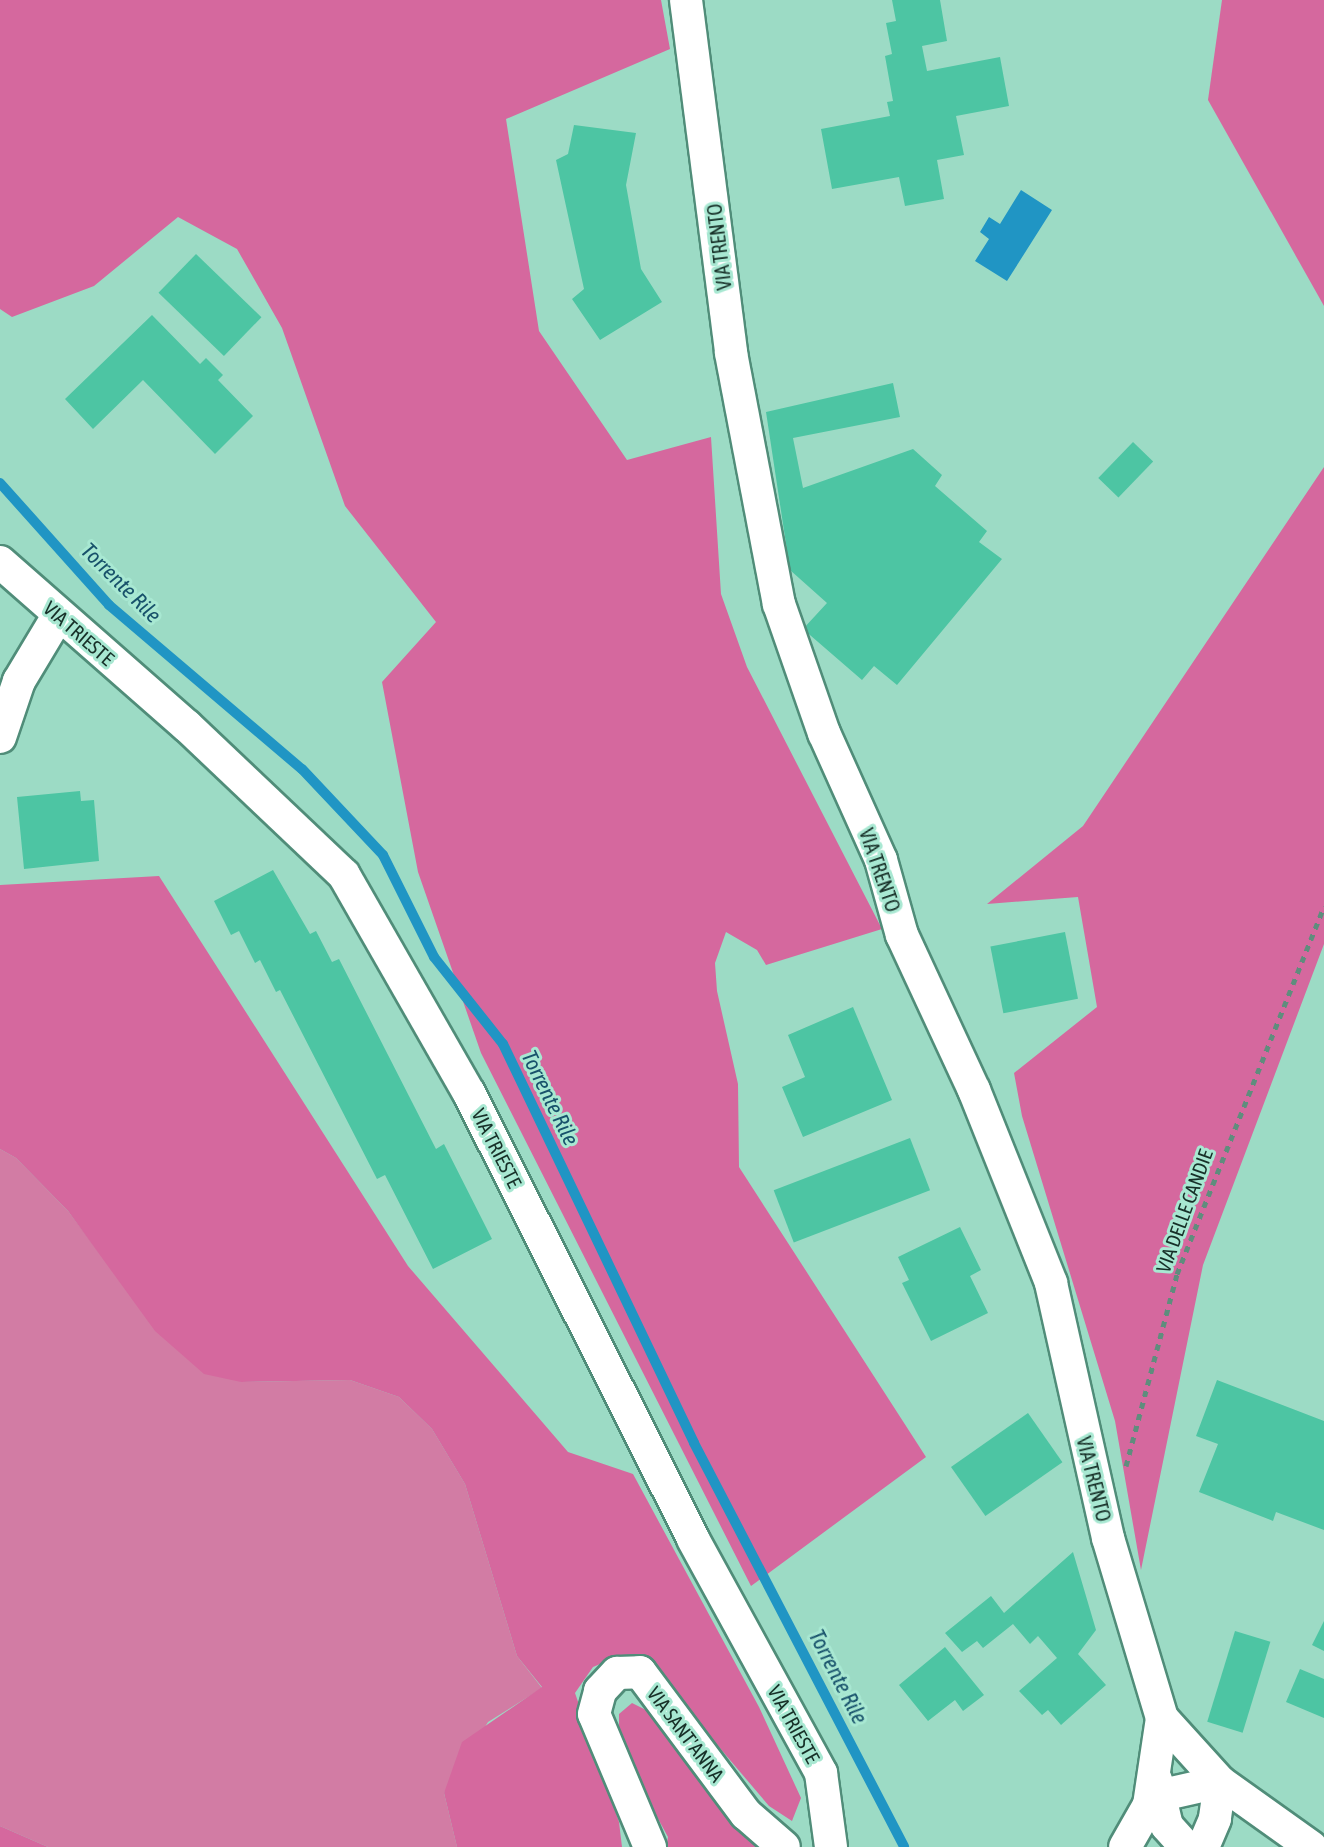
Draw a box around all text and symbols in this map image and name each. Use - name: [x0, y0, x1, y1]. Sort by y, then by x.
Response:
- street label: VIA TRENTO: [702, 203, 736, 291]
- water label: Torrente Rile: [75, 537, 167, 629]
- street label: VIA TRIESTE: [39, 596, 119, 670]
- street label: VIA TRENTO: [855, 825, 905, 915]
- water label: Torrente Rile: [516, 1046, 584, 1150]
- street label: VIA TRIESTE: [467, 1104, 527, 1192]
- street label: VIA DELLE CANDIE: [1151, 1146, 1217, 1276]
- street label: VIA TRENTO: [1072, 1434, 1116, 1524]
- water label: Torrente Rile: [803, 1625, 873, 1729]
- street label: VIA TRIESTE: [763, 1681, 825, 1767]
- street label: VIA SANT'ANNA: [642, 1682, 730, 1786]

